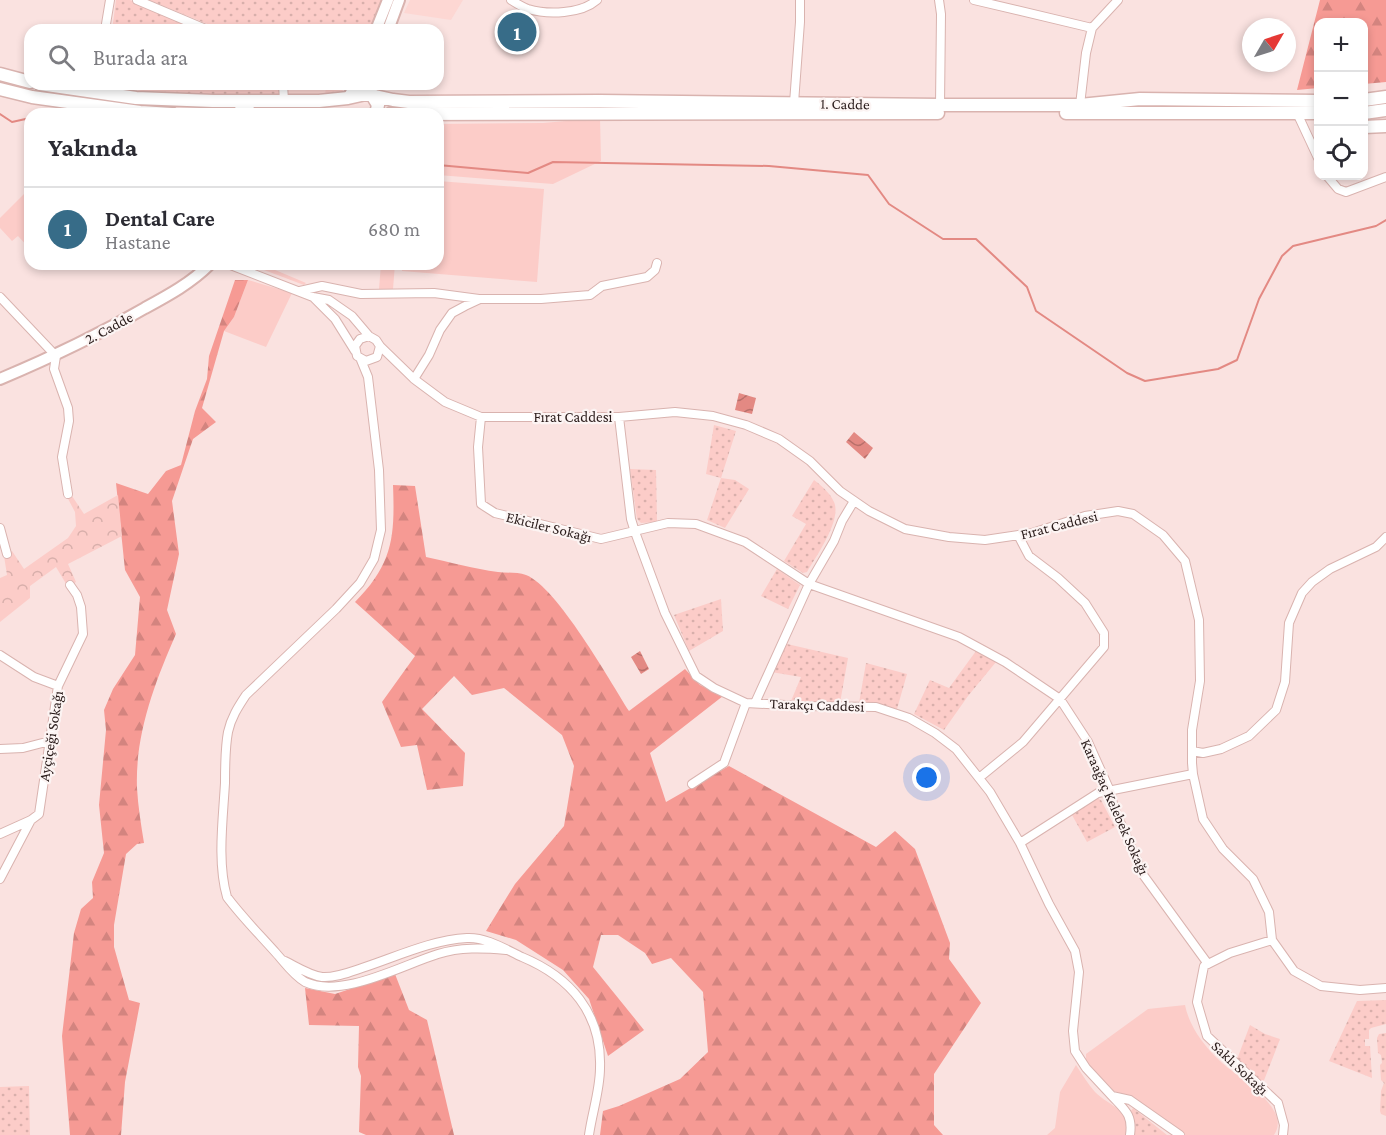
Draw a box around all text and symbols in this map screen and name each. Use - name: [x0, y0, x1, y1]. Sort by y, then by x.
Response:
- pin: 1: [498, 9, 536, 54]
- north arrow: [1242, 18, 1296, 72]
- map controls: [1314, 18, 1368, 180]
- button: +: [1314, 18, 1368, 72]
- search box: [24, 24, 444, 90]
- icon: search: [45, 41, 78, 74]
- text: Burada ara: [93, 45, 188, 70]
- button: −: [1314, 72, 1368, 126]
- street label: 1. Cadde: [820, 96, 870, 112]
- button: locate: [1314, 126, 1368, 180]
- text: Yakında: [48, 133, 137, 162]
- text: Dental Care: [105, 206, 215, 231]
- text: 1: [64, 218, 71, 240]
- text: 680 m: [368, 218, 420, 240]
- text: Hastane: [105, 231, 171, 253]
- street label: 2. Cadde: [83, 309, 136, 347]
- street label: Fırat Caddesi: [534, 409, 613, 425]
- street label: Fırat Caddesi: [1019, 508, 1099, 542]
- street label: Ekiciler Sokağı: [504, 509, 594, 546]
- street label: Ayçiçeği Sokağı: [36, 689, 67, 783]
- street label: Tarakçı Caddesi: [769, 695, 865, 716]
- street label: Karaağaç Kelebek Sokağı: [1077, 737, 1152, 878]
- your location: [912, 763, 941, 792]
- street label: Saklı Sokağı: [1208, 1038, 1272, 1099]

